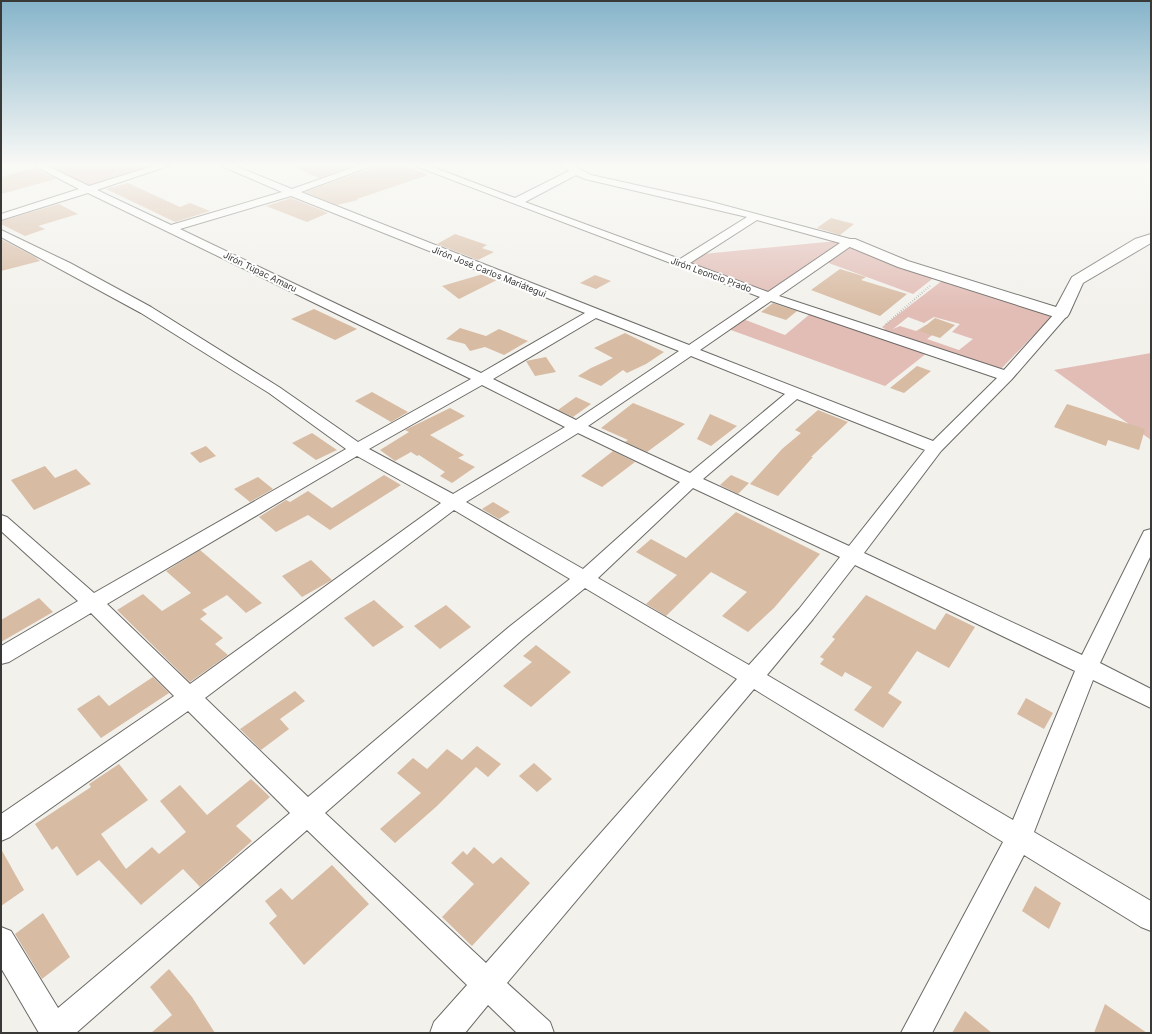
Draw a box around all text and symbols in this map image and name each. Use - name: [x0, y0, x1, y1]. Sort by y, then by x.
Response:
- street label: Jirón José Carlos Mariátegui: [431, 244, 548, 299]
- street label: Jirón Túpac Amaru: [222, 249, 299, 294]
- street label: Jirón Leoncio Prado: [669, 255, 753, 294]

